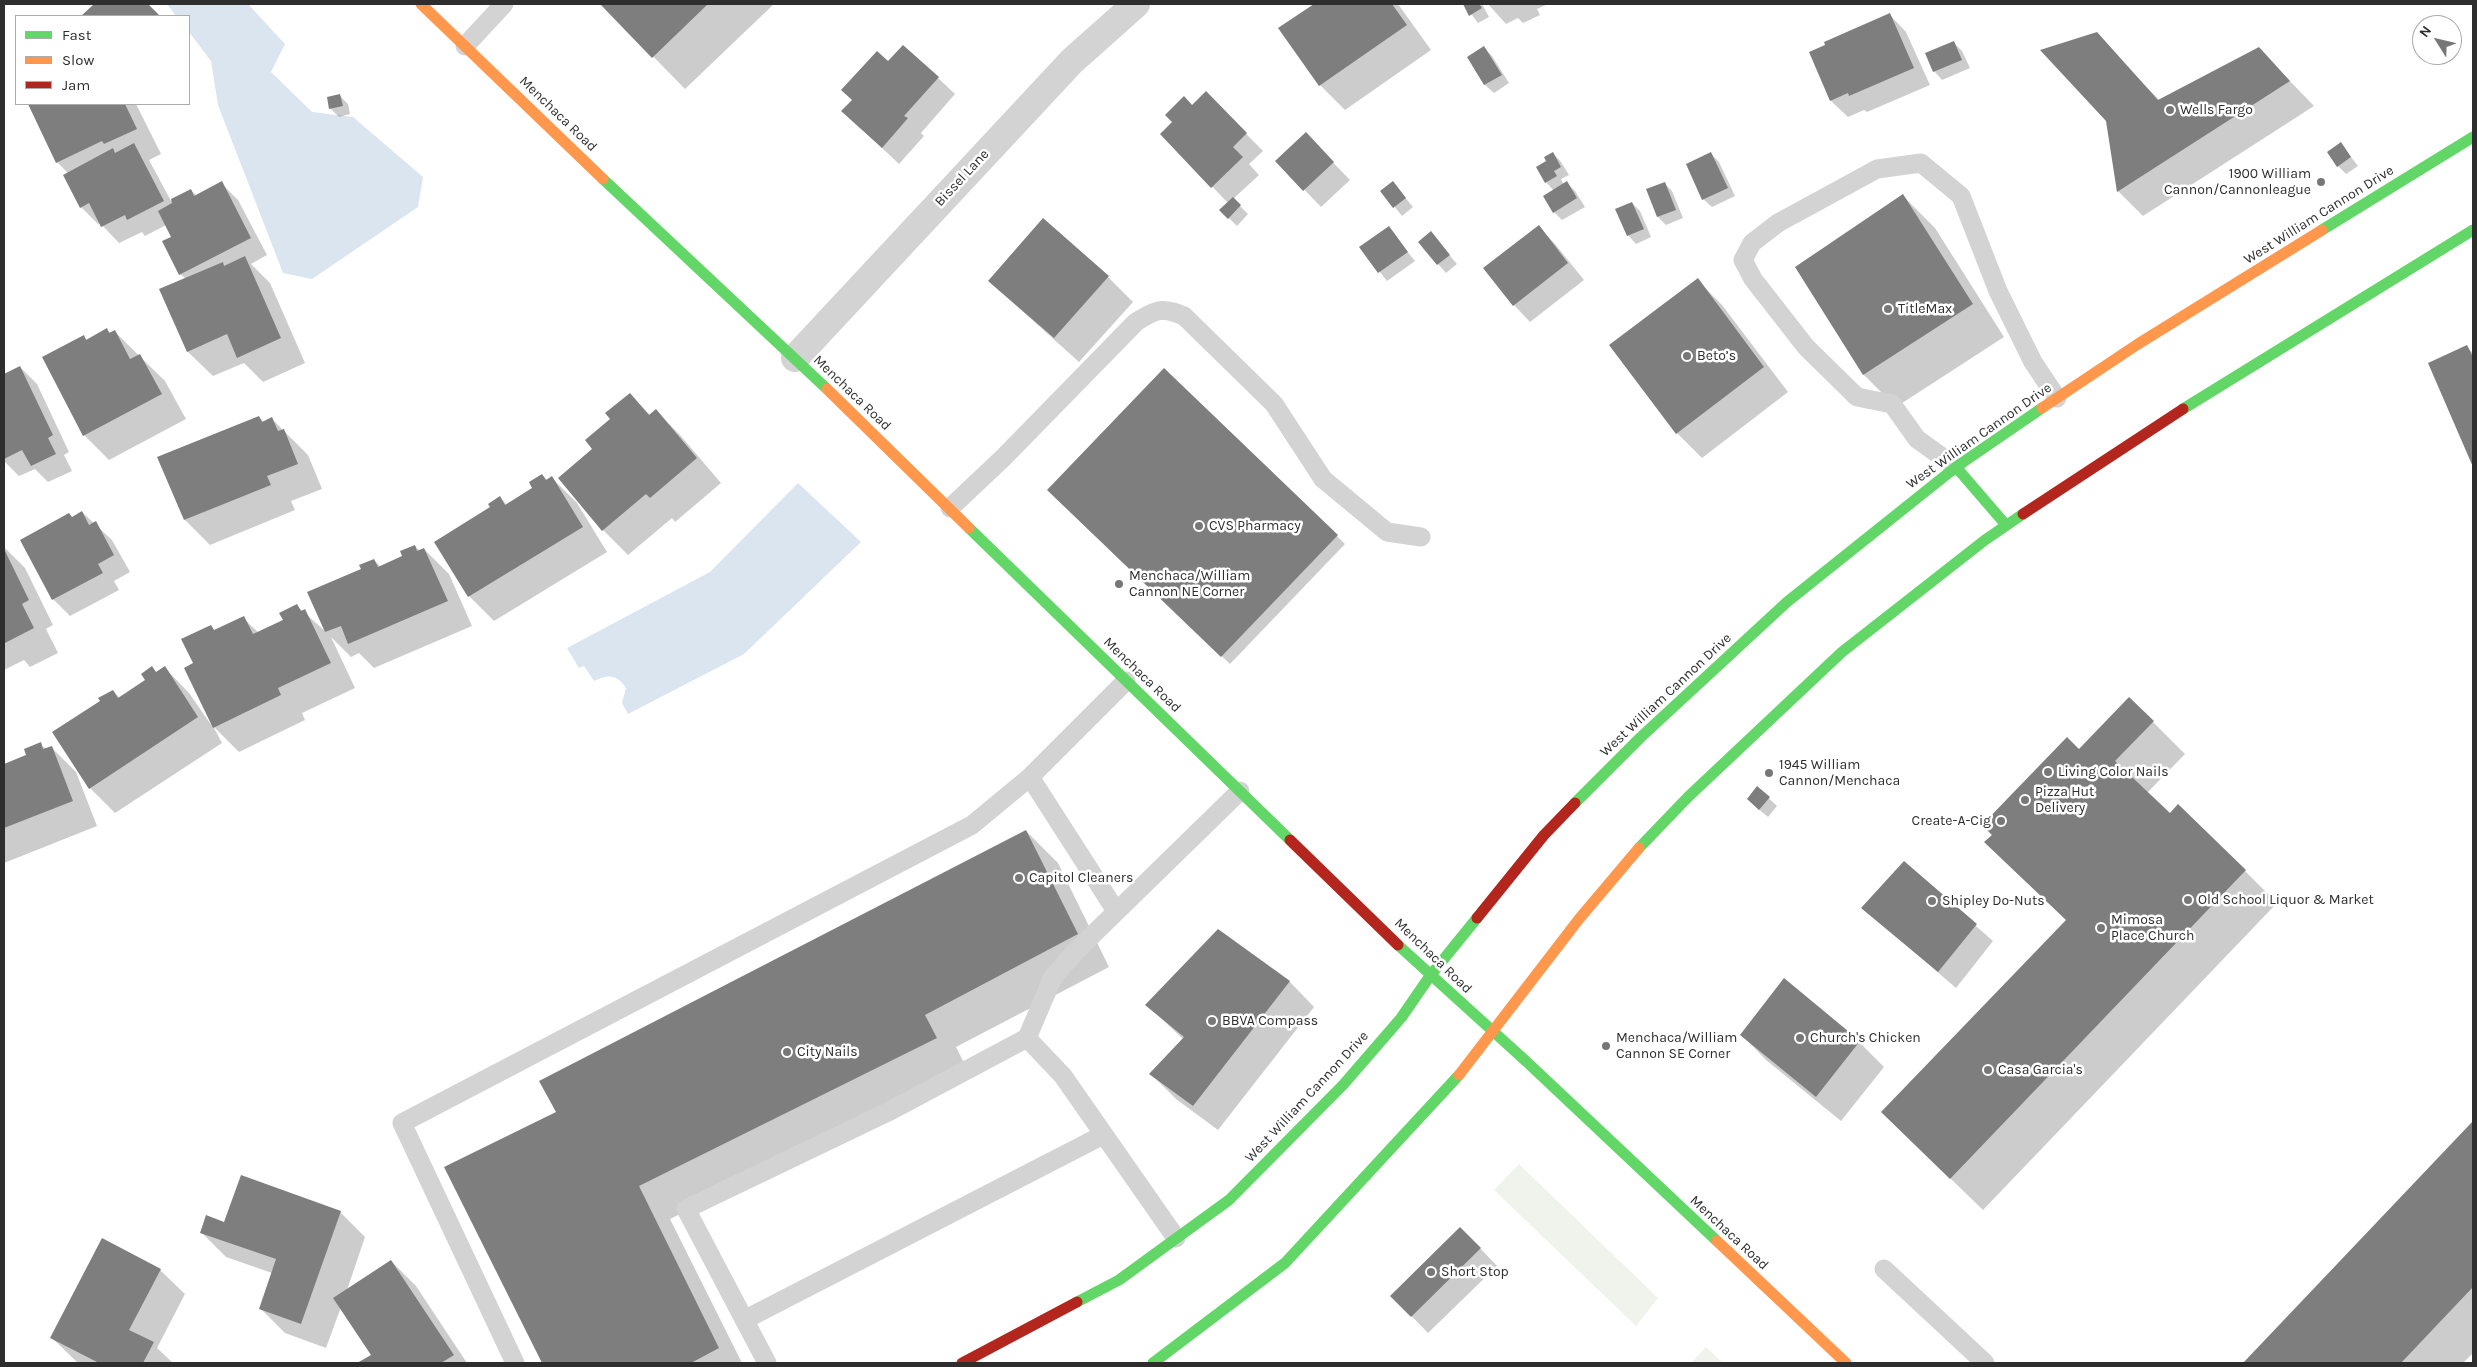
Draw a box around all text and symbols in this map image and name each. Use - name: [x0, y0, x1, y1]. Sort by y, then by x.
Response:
- legend: [15, 15, 190, 105]
- north arrow: [2412, 15, 2462, 65]
- text: N: [2415, 22, 2435, 41]
- text: Fast: [62, 26, 91, 44]
- text: Slow: [62, 51, 94, 69]
- street label: Menchaca Road: [516, 73, 600, 155]
- text: Jam: [62, 76, 90, 94]
- place label: Wells Fargo: [2180, 102, 2253, 118]
- marker: Wells Fargo: [2164, 104, 2176, 116]
- street label: Bissel Lane: [931, 146, 993, 210]
- street label: West William Cannon Drive: [2241, 162, 2397, 268]
- place label: 1900 William Cannon/Cannonleague: [2164, 166, 2311, 198]
- marker: 1900 William Cannon/Cannonleague: [2315, 176, 2327, 188]
- place label: TitleMax: [1898, 301, 1952, 317]
- marker: TitleMax: [1882, 303, 1894, 315]
- place label: Beto’s: [1697, 348, 1736, 364]
- marker: Beto’s: [1681, 350, 1693, 362]
- street label: Menchaca Road: [810, 352, 894, 434]
- street label: West William Cannon Drive: [1903, 379, 2055, 493]
- place label: CVS Pharmacy: [1209, 518, 1301, 534]
- marker: CVS Pharmacy: [1193, 520, 1205, 532]
- place label: Menchaca/William Cannon NE Corner: [1129, 568, 1250, 600]
- marker: Menchaca/William Cannon NE Corner: [1113, 578, 1125, 590]
- street label: West William Cannon Drive: [1597, 630, 1735, 760]
- street label: Menchaca Road: [1100, 634, 1184, 716]
- place label: 1945 William Cannon/Menchaca: [1779, 757, 1900, 790]
- place label: Living Color Nails: [2058, 764, 2169, 780]
- marker: Living Color Nails: [2042, 766, 2054, 778]
- marker: 1945 William Cannon/Menchaca: [1763, 767, 1775, 779]
- place label: Pizza Hut Delivery: [2035, 784, 2094, 816]
- marker: Pizza Hut Delivery: [2019, 794, 2031, 806]
- place label: Create-A-Cig: [1912, 813, 1991, 829]
- marker: Create-A-Cig: [1995, 815, 2007, 827]
- place label: Capitol Cleaners: [1029, 870, 1133, 886]
- marker: Capitol Cleaners: [1013, 872, 1025, 884]
- place label: Old School Liquor & Market: [2198, 892, 2374, 908]
- place label: Shipley Do-Nuts: [1942, 893, 2045, 909]
- marker: Old School Liquor & Market: [2182, 894, 2194, 906]
- marker: Shipley Do-Nuts: [1926, 895, 1938, 907]
- place label: Mimosa Place Church: [2111, 912, 2194, 944]
- street label: Menchaca Road: [1391, 915, 1475, 997]
- marker: Mimosa Place Church: [2095, 922, 2107, 934]
- place label: BBVA Compass: [1222, 1013, 1318, 1029]
- marker: BBVA Compass: [1206, 1015, 1218, 1027]
- street label: West William Cannon Drive: [1242, 1028, 1372, 1166]
- place label: Menchaca/William Cannon SE Corner: [1616, 1030, 1737, 1062]
- place label: Church's Chicken: [1810, 1030, 1921, 1046]
- marker: Church's Chicken: [1794, 1032, 1806, 1044]
- marker: Menchaca/William Cannon SE Corner: [1600, 1040, 1612, 1052]
- place label: City Nails: [797, 1044, 858, 1060]
- marker: City Nails: [781, 1046, 793, 1058]
- place label: Casa Garcia's: [1998, 1062, 2083, 1078]
- marker: Casa Garcia's: [1982, 1064, 1994, 1076]
- street label: Menchaca Road: [1686, 1192, 1772, 1274]
- place label: Short Stop: [1441, 1264, 1509, 1280]
- marker: Short Stop: [1425, 1266, 1437, 1278]

